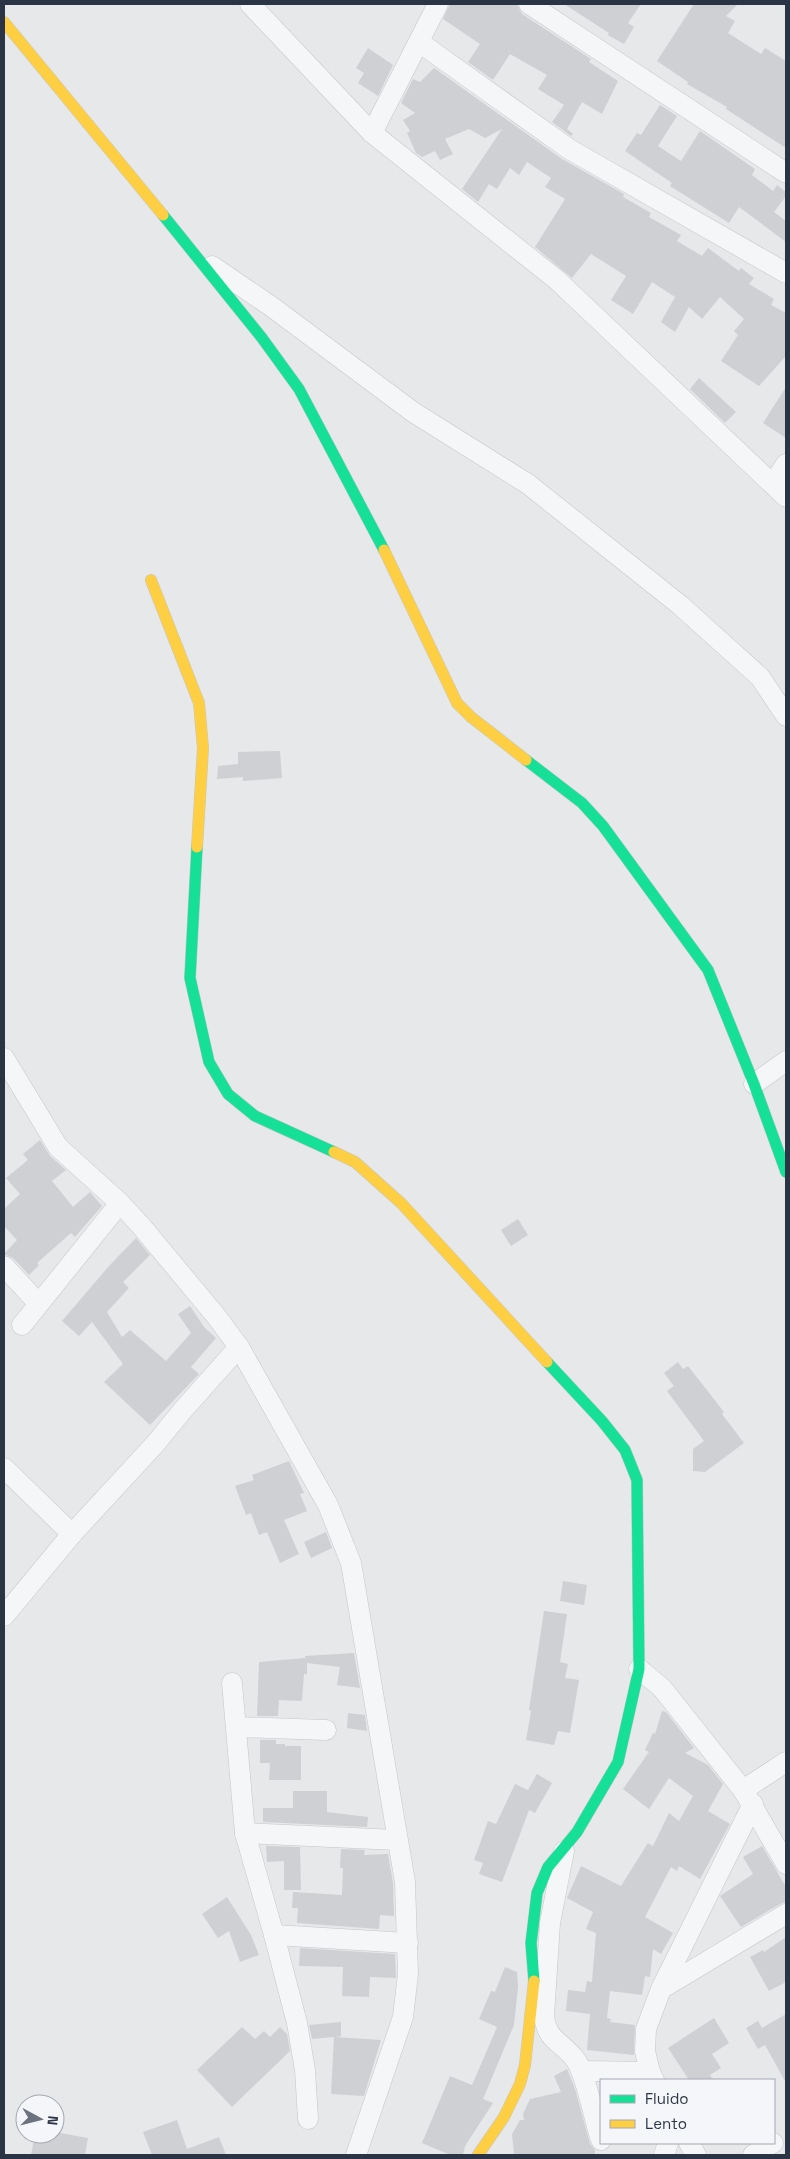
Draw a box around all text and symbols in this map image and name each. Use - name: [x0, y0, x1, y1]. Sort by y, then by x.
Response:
- legend: [600, 2079, 775, 2144]
- text: Fluido: [645, 2089, 689, 2108]
- north arrow: [15, 2094, 65, 2144]
- text: Lento: [645, 2114, 687, 2133]
- text: N: [43, 2115, 62, 2126]

